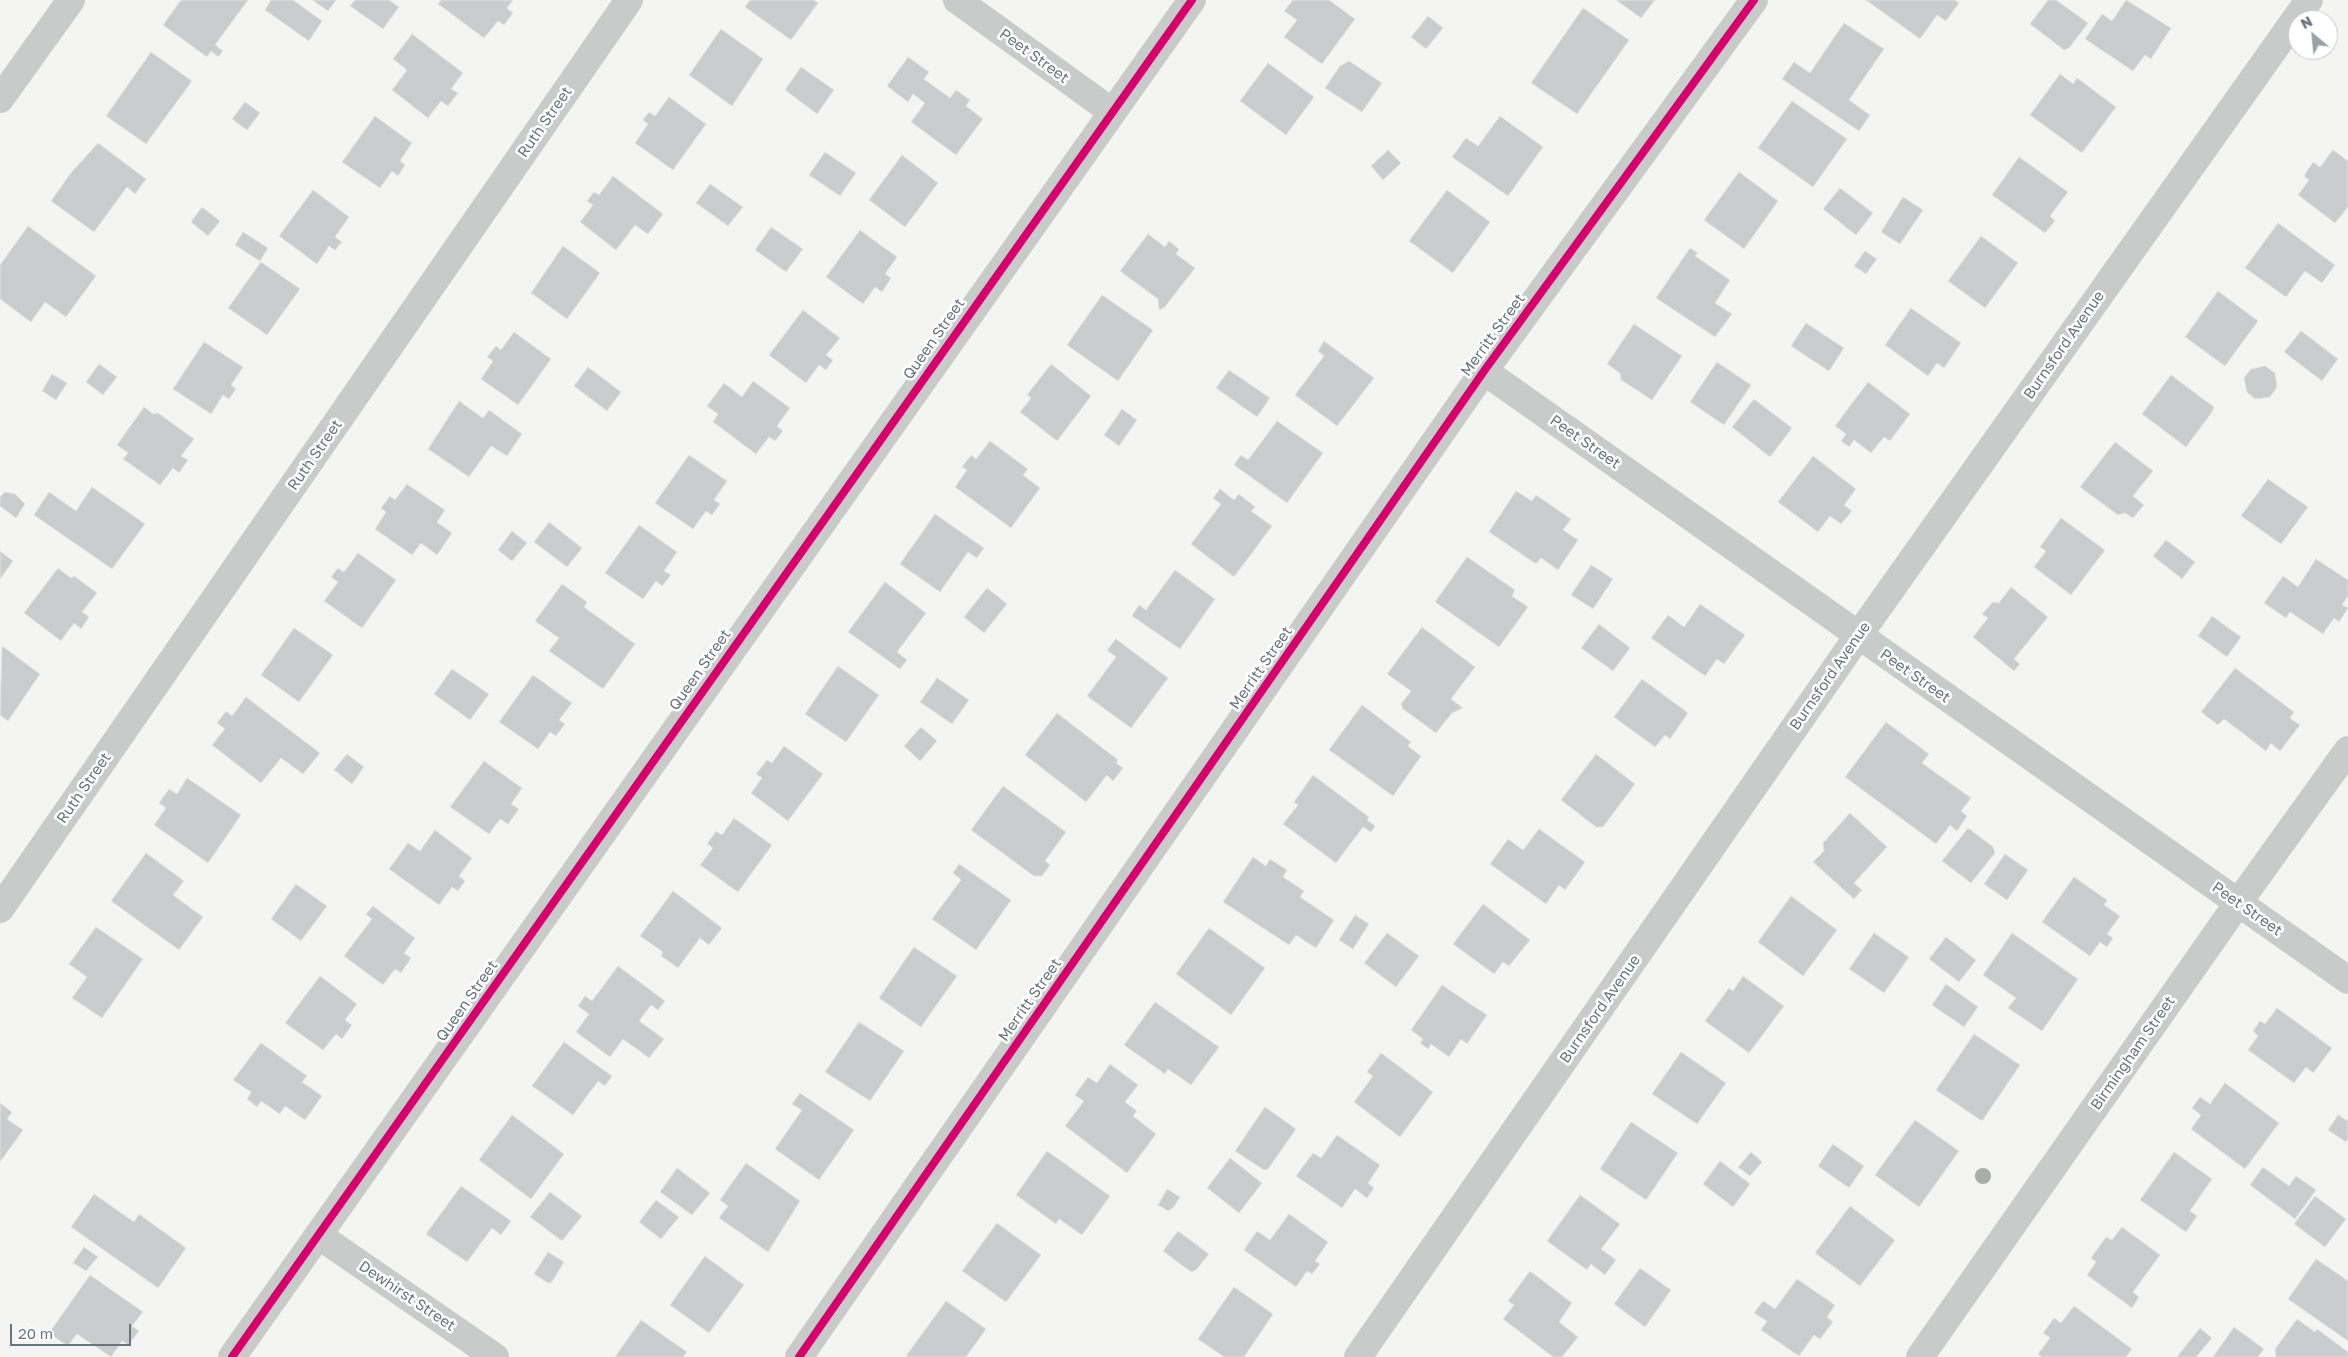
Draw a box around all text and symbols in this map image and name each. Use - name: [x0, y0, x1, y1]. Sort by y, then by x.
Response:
- north arrow: [2288, 10, 2338, 60]
- text: N: [2297, 12, 2315, 32]
- street label: Peet Street: [996, 25, 1072, 87]
- street label: Ruth Street: [514, 83, 576, 161]
- street label: Burnsford Avenue: [2020, 287, 2108, 403]
- street label: Merritt Street: [1457, 290, 1529, 380]
- street label: Queen Street: [899, 295, 969, 383]
- street label: Peet Street: [1547, 411, 1623, 473]
- street label: Ruth Street: [284, 416, 346, 494]
- street label: Burnsford Avenue: [1786, 618, 1874, 734]
- street label: Merritt Street: [1226, 623, 1296, 713]
- street label: Queen Street: [665, 626, 735, 714]
- street label: Peet Street: [1877, 645, 1953, 707]
- street label: Ruth Street: [53, 749, 115, 827]
- street label: Peet Street: [2209, 878, 2285, 940]
- street label: Burnsford Avenue: [1556, 951, 1644, 1067]
- street label: Merritt Street: [995, 955, 1065, 1045]
- street label: Queen Street: [432, 957, 502, 1045]
- street label: Birmingham Street: [2087, 993, 2179, 1113]
- street label: Dewhirst Street: [355, 1257, 459, 1335]
- scale bar: [12, 1314, 134, 1346]
- text: 20 m: [18, 1324, 53, 1342]

